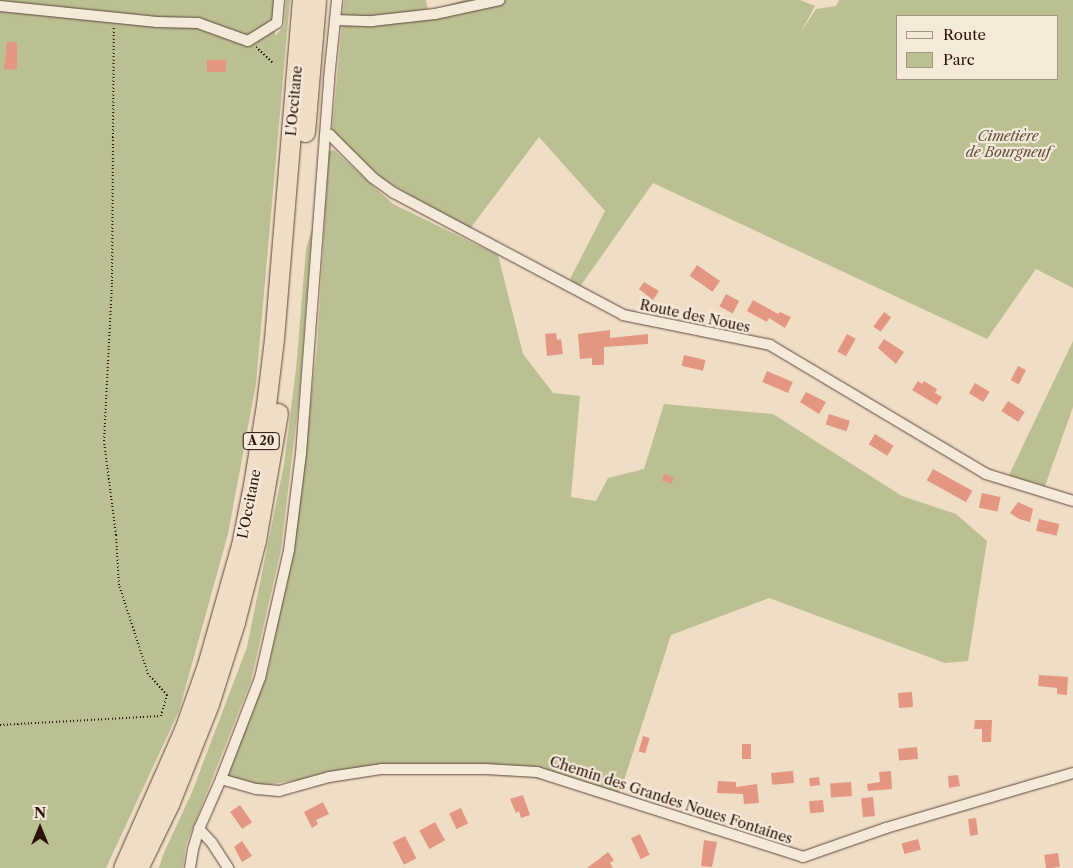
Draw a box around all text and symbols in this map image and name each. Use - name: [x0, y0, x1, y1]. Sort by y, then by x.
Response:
- legend: [896, 15, 1058, 80]
- text: Route: [943, 25, 986, 44]
- text: Parc: [943, 50, 975, 69]
- street label: L'Occitane: [283, 65, 305, 137]
- park label: Cimetière de Bourgneuf: [966, 128, 1050, 160]
- street label: Route des Noues: [638, 296, 752, 336]
- road number: A 20: [242, 432, 280, 451]
- street label: L'Occitane: [234, 468, 264, 540]
- street label: Chemin des Grandes Noues Fontaines: [548, 753, 794, 847]
- north arrow: [15, 803, 65, 853]
- text: N: [34, 804, 46, 822]

